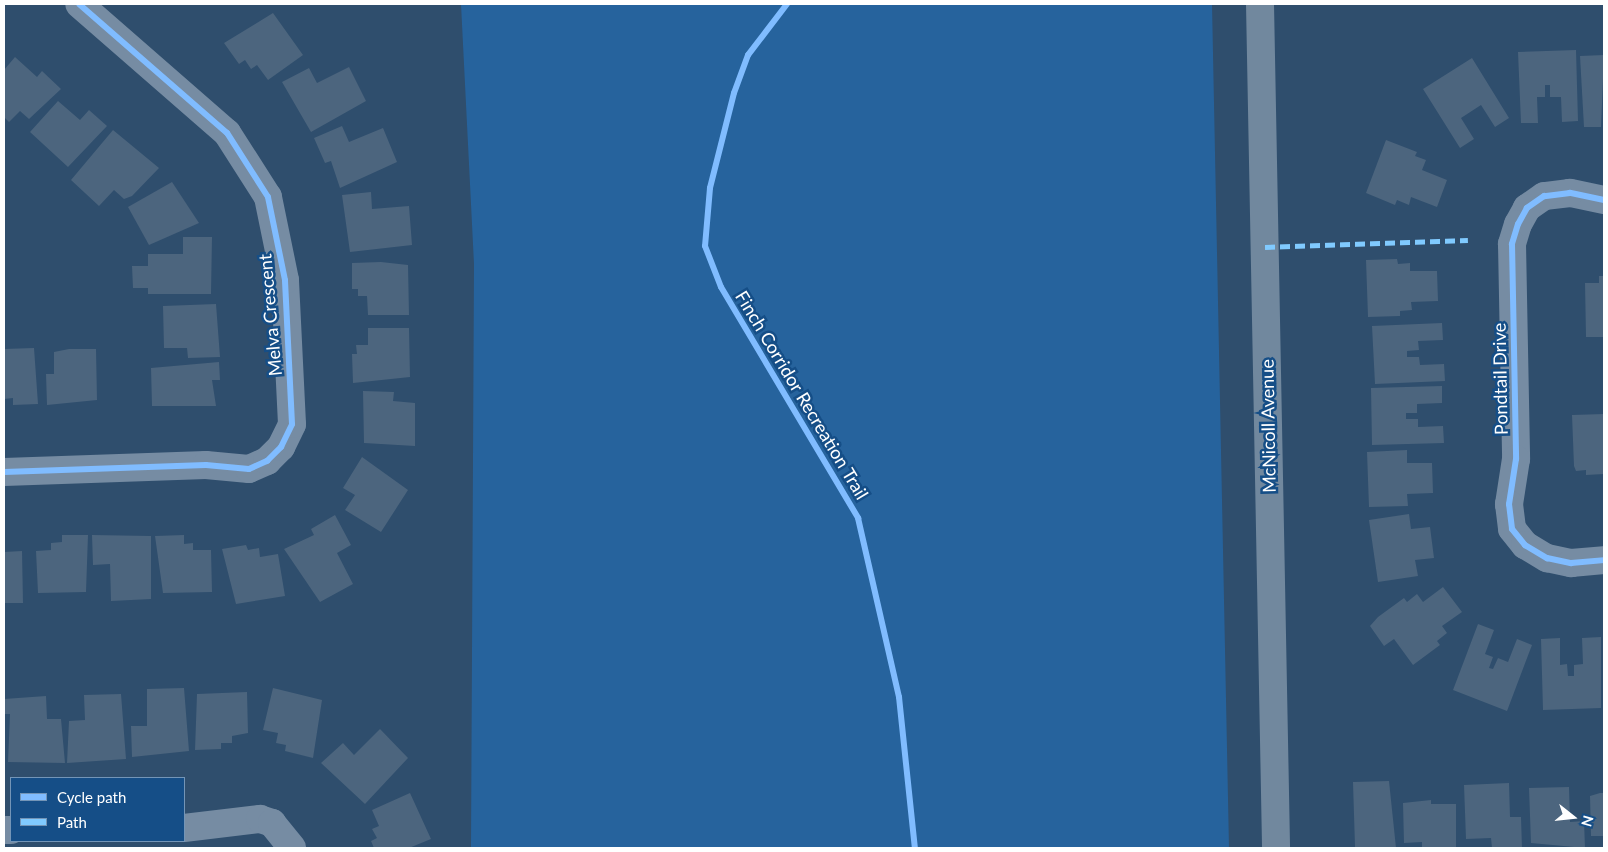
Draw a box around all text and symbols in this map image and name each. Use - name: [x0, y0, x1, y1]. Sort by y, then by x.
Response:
- street label: Melva Crescent: [254, 253, 286, 377]
- street label: Finch Corridor Recreation Trail: [731, 286, 873, 504]
- street label: Pondtail Drive: [1488, 323, 1512, 435]
- street label: McNicoll Avenue: [1256, 359, 1280, 493]
- legend: [10, 777, 185, 842]
- text: Cycle path: [57, 788, 126, 806]
- north arrow: [1548, 792, 1598, 842]
- text: Path: [57, 813, 87, 831]
- text: N: [1578, 814, 1598, 829]

